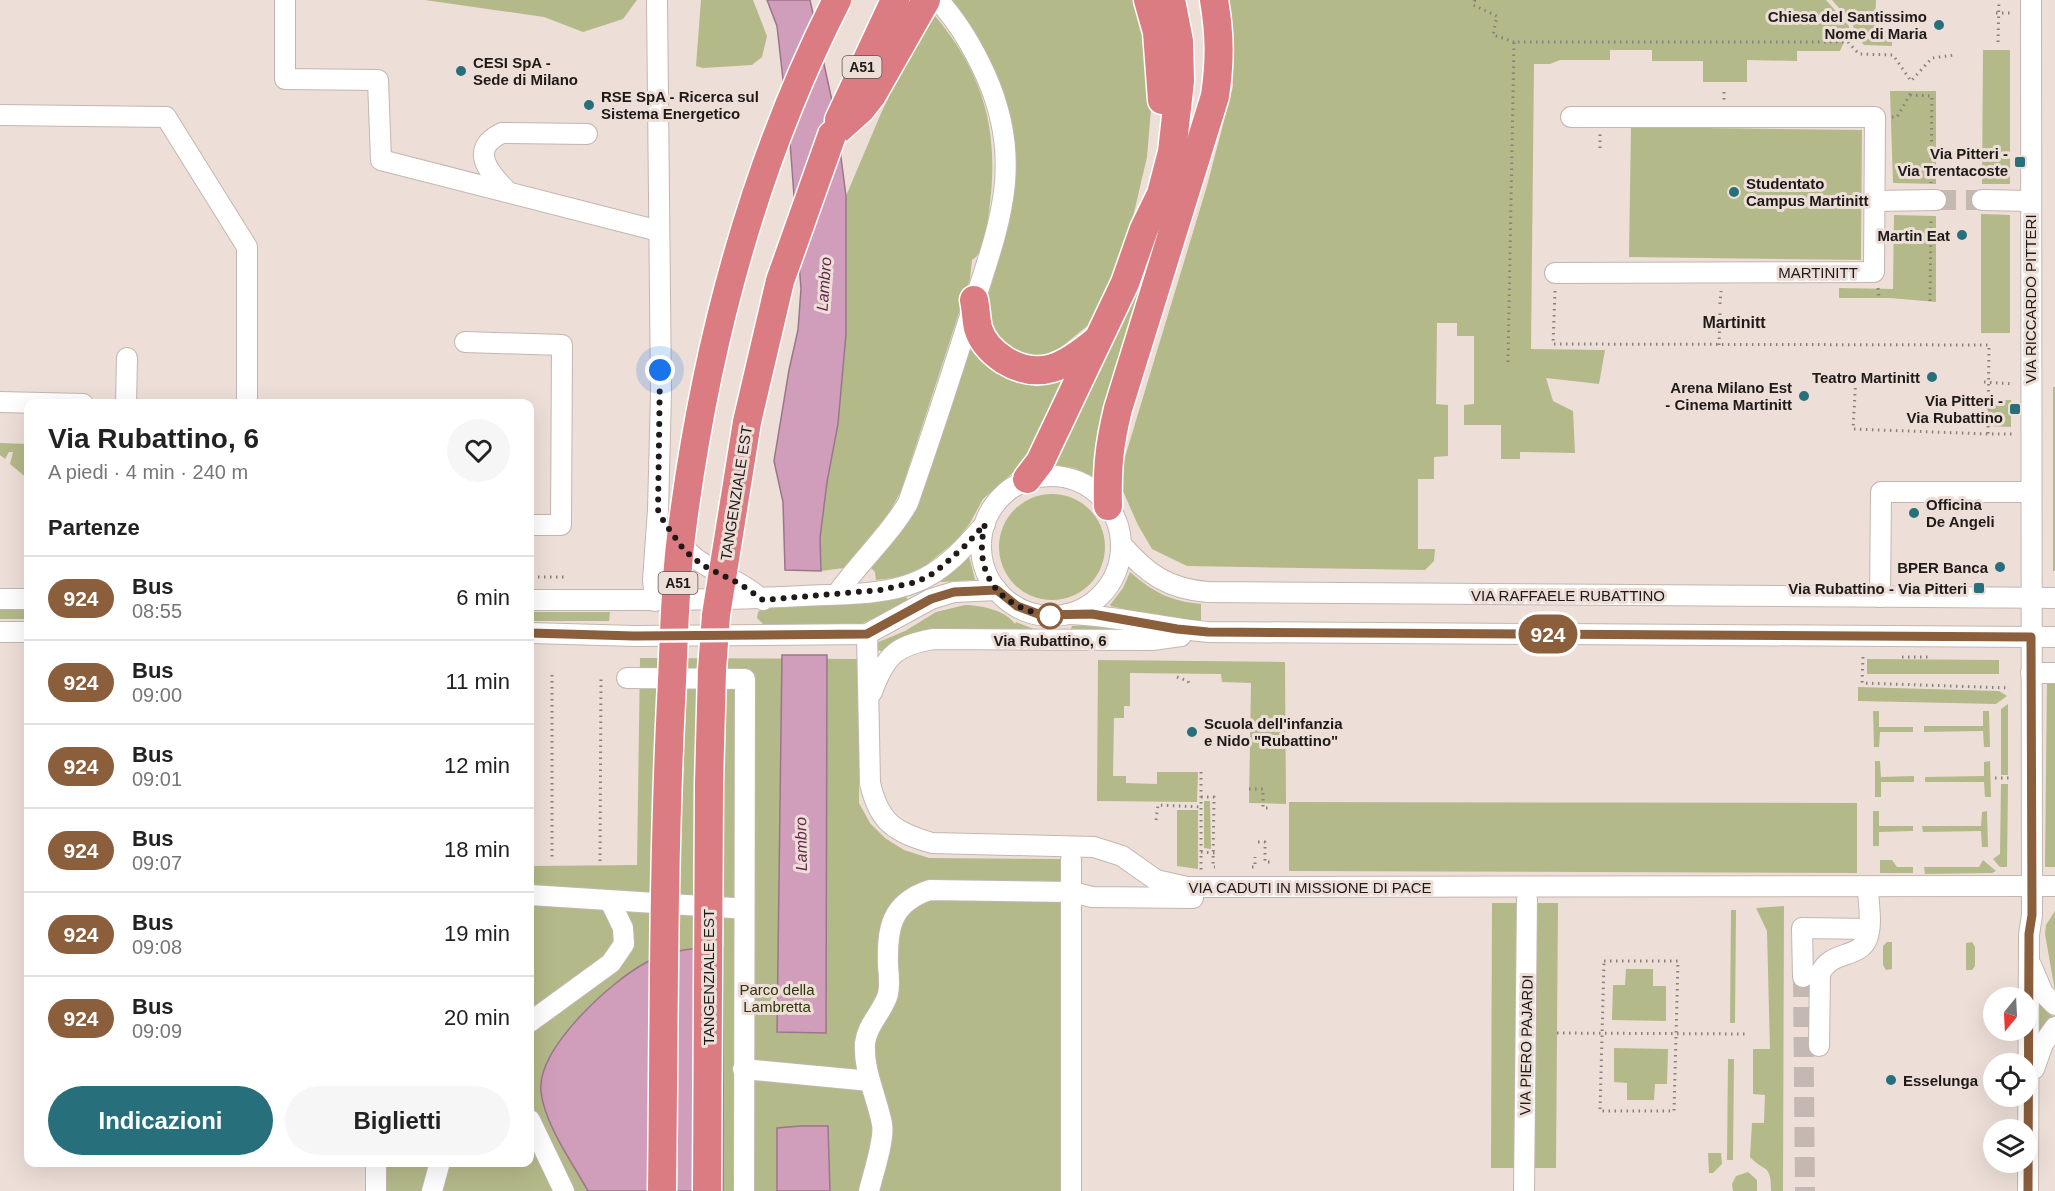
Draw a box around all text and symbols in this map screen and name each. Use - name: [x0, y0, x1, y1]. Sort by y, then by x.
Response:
- place label: Chiesa del Santissimo Nome di Maria: [1768, 8, 1928, 42]
- marker: Chiesa del Santissimo Nome di Maria: [1932, 18, 1946, 32]
- place label: CESI SpA - Sede di Milano: [473, 54, 578, 88]
- road number: A51: [842, 56, 882, 78]
- marker: CESI SpA - Sede di Milano: [454, 64, 468, 78]
- place label: RSE SpA - Ricerca sul Sistema Energetico: [601, 88, 759, 122]
- marker: RSE SpA - Ricerca sul Sistema Energetico: [582, 98, 596, 112]
- place label: Via Pitteri - Via Trentacoste: [1897, 145, 2008, 179]
- marker: Via Pitteri - Via Trentacoste: [2013, 155, 2027, 169]
- place label: Studentato Campus Martinitt: [1746, 175, 1869, 209]
- marker: Studentato Campus Martinitt: [1727, 185, 1741, 199]
- street label: VIA RICCARDO PITTERI: [2022, 214, 2039, 384]
- place label: Martin Eat: [1877, 227, 1950, 244]
- marker: Martin Eat: [1955, 228, 1969, 242]
- water label: Lambro: [814, 256, 834, 312]
- street label: MARTINITT: [1778, 264, 1858, 281]
- district label: Martinitt: [1702, 314, 1766, 331]
- your location: [645, 355, 675, 385]
- place label: Teatro Martinitt: [1812, 369, 1920, 386]
- marker: Teatro Martinitt: [1925, 370, 1939, 384]
- place label: Arena Milano Est - Cinema Martinitt: [1665, 379, 1792, 413]
- marker: Arena Milano Est - Cinema Martinitt: [1797, 389, 1811, 403]
- place label: Via Pitteri - Via Rubattino: [1907, 392, 2003, 426]
- marker: Via Pitteri - Via Rubattino: [2008, 402, 2022, 416]
- button: heart: [447, 419, 510, 482]
- text: Via Rubattino, 6: [48, 423, 259, 454]
- street label: TANGENZIALE EST: [717, 424, 755, 562]
- text: A piedi · 4 min · 240 m: [48, 461, 248, 483]
- place label: Officina De Angeli: [1926, 496, 1995, 530]
- marker: Officina De Angeli: [1907, 506, 1921, 520]
- text: Partenze: [48, 515, 140, 540]
- place label: BPER Banca: [1897, 559, 1989, 576]
- marker: BPER Banca: [1993, 560, 2007, 574]
- road number: A51: [658, 572, 698, 594]
- text: Bus: [132, 574, 174, 599]
- place label: Via Rubattino - Via Pitteri: [1788, 580, 1967, 597]
- marker: Via Rubattino - Via Pitteri: [1972, 581, 1986, 595]
- text: 6 min: [456, 585, 510, 610]
- text: 924: [63, 587, 99, 610]
- street label: VIA RAFFAELE RUBATTINO: [1471, 587, 1665, 604]
- text: 08:55: [132, 600, 182, 622]
- marker: Via Rubattino, 6: [1037, 603, 1063, 629]
- line badge: 924: [1514, 614, 1582, 654]
- text: 924: [1530, 623, 1566, 646]
- place label: Via Rubattino, 6: [993, 632, 1107, 649]
- text: Bus: [132, 658, 174, 683]
- text: 11 min: [446, 669, 510, 694]
- text: 924: [63, 671, 99, 694]
- text: 09:00: [132, 684, 182, 706]
- place label: Scuola dell'infanzia e Nido "Rubattino": [1204, 715, 1343, 749]
- marker: Scuola dell'infanzia e Nido "Rubattino": [1185, 725, 1199, 739]
- text: Bus: [132, 742, 174, 767]
- text: 12 min: [444, 753, 510, 778]
- text: 924: [63, 755, 99, 778]
- text: 09:01: [132, 768, 182, 790]
- water label: Lambro: [792, 817, 810, 871]
- text: Bus: [132, 826, 174, 851]
- text: 18 min: [444, 837, 510, 862]
- text: 924: [63, 839, 99, 862]
- text: 09:07: [132, 852, 182, 874]
- street label: VIA CADUTI IN MISSIONE DI PACE: [1188, 879, 1432, 896]
- street label: TANGENZIALE EST: [700, 909, 717, 1045]
- text: Bus: [132, 910, 174, 935]
- text: 19 min: [444, 921, 510, 946]
- text: 924: [63, 923, 99, 946]
- text: 09:08: [132, 936, 182, 958]
- street label: VIA PIERO PAJARDI: [1516, 975, 1536, 1115]
- park label: Parco della Lambretta: [739, 981, 815, 1015]
- north arrow: [1983, 987, 2037, 1041]
- map controls: [1983, 987, 2037, 1173]
- text: Bus: [132, 994, 174, 1019]
- text: 20 min: [444, 1005, 510, 1030]
- text: 924: [63, 1007, 99, 1030]
- text: 09:09: [132, 1020, 182, 1042]
- button: locate: [1983, 1053, 2037, 1107]
- place label: Esselunga: [1903, 1072, 1979, 1089]
- marker: Esselunga: [1884, 1073, 1898, 1087]
- button: Indicazioni: [48, 1086, 273, 1155]
- button: Biglietti: [285, 1086, 510, 1155]
- button: layers: [1983, 1119, 2037, 1173]

